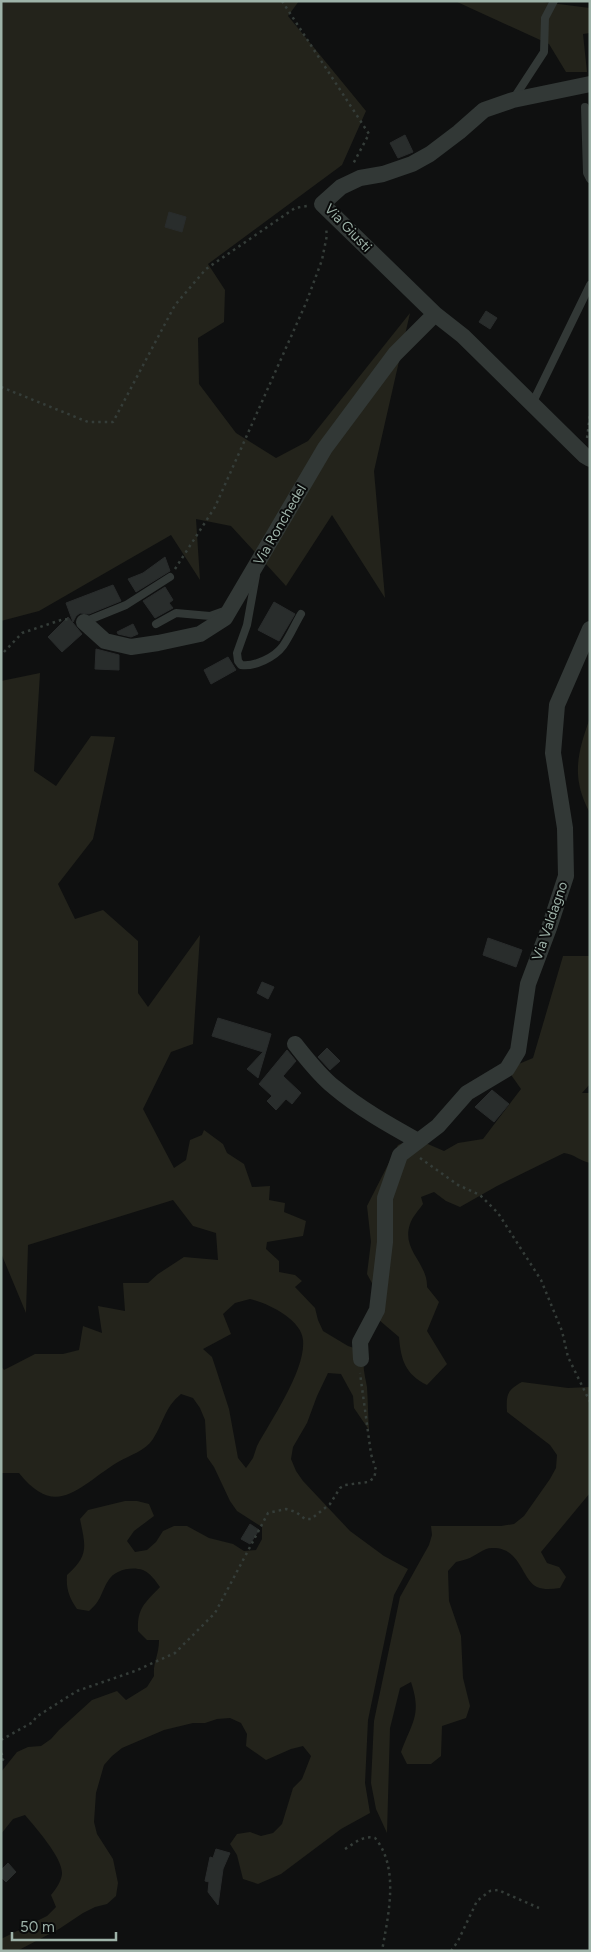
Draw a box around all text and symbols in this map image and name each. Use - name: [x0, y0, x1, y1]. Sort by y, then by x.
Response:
- street label: Via Giusti: [321, 200, 375, 256]
- street label: Via Ronchedel: [250, 482, 310, 568]
- street label: Via Valdagno: [529, 879, 571, 963]
- scale bar: [12, 1910, 116, 1942]
- text: 50 m: [20, 1918, 55, 1936]

